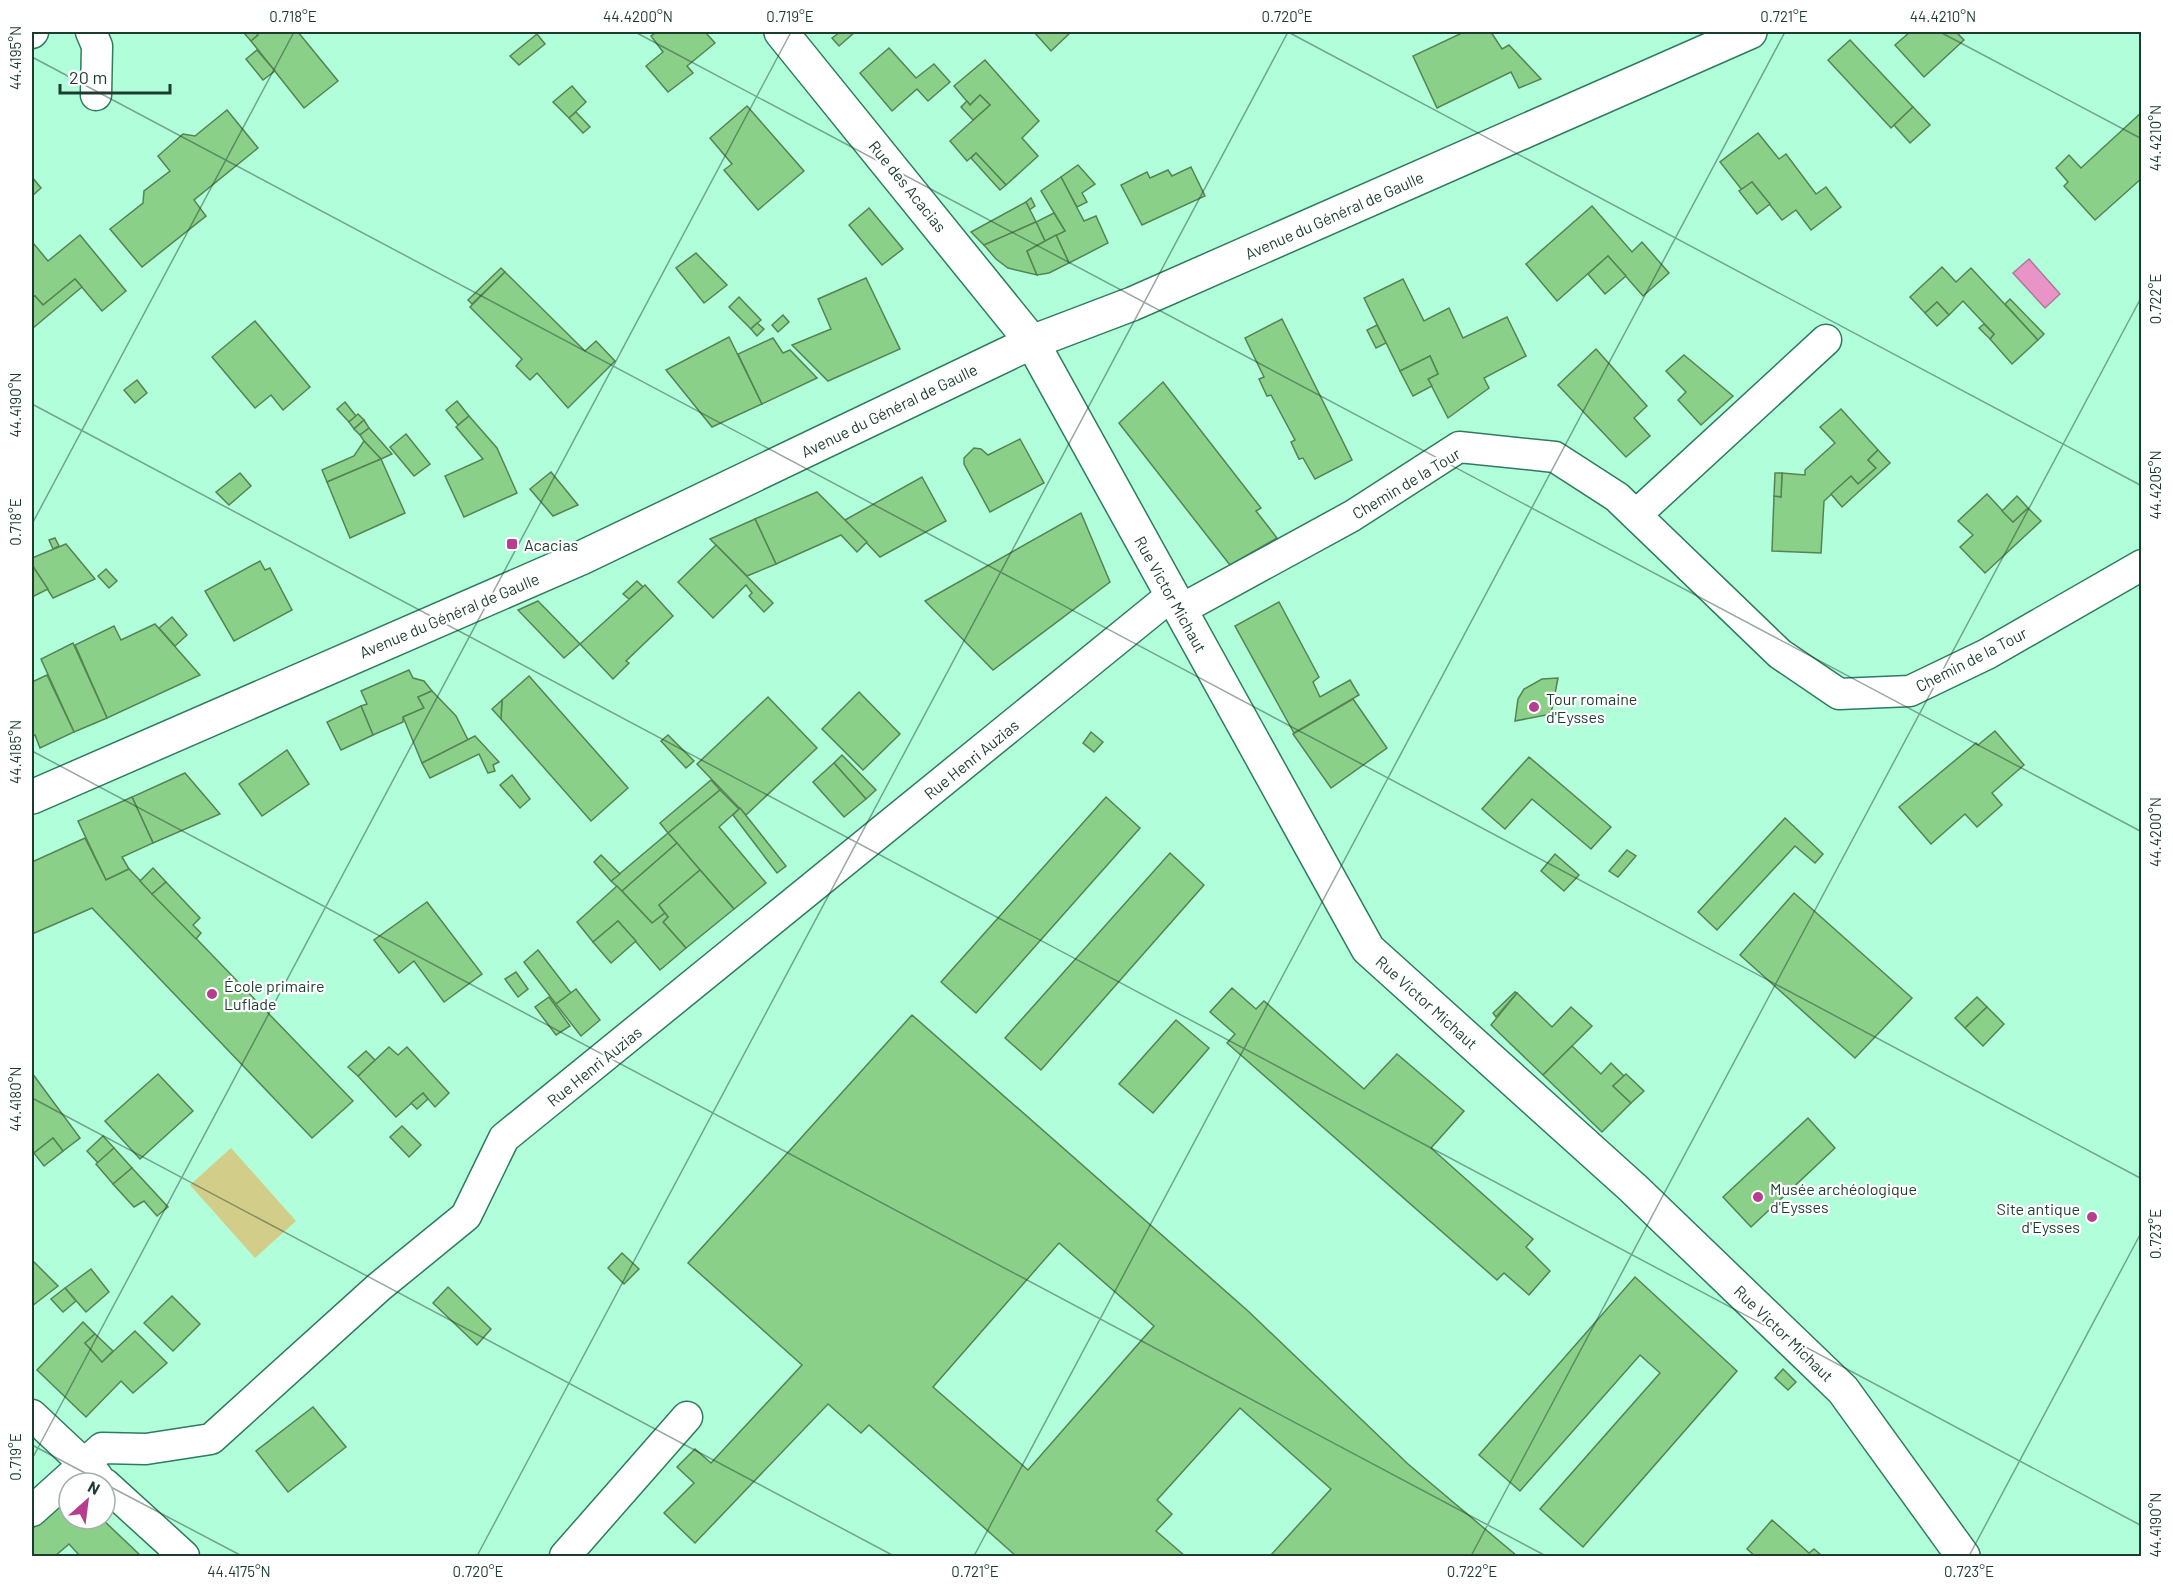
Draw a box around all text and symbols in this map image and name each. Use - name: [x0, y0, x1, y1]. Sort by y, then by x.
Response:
- text: 0.718°E: [269, 7, 317, 25]
- text: 44.4200°N: [603, 7, 673, 25]
- text: 0.719°E: [766, 7, 814, 25]
- text: 0.720°E: [1261, 7, 1313, 25]
- text: 0.721°E: [1760, 7, 1808, 25]
- text: 44.4210°N: [1910, 7, 1976, 25]
- text: 44.4195°N: [6, 26, 24, 90]
- scale bar: [60, 57, 170, 95]
- text: 20 m: [69, 66, 107, 88]
- text: 44.4210°N: [2146, 105, 2164, 171]
- street label: Rue des Acacias: [865, 136, 951, 236]
- street label: Avenue du Général de Gaulle: [1242, 167, 1426, 263]
- text: 0.722°E: [2146, 274, 2164, 324]
- street label: Avenue du Général de Gaulle: [798, 359, 980, 461]
- text: 44.4190°N: [6, 373, 24, 437]
- street label: Chemin de la Tour: [1349, 443, 1464, 523]
- text: 44.4205°N: [2146, 450, 2164, 520]
- text: 0.718°E: [6, 498, 24, 546]
- street label: Rue Victor Michaut: [1131, 532, 1211, 656]
- place label: Acacias: [524, 535, 578, 554]
- marker: Acacias: [505, 537, 519, 551]
- street label: Avenue du Général de Gaulle: [356, 568, 542, 662]
- street label: Chemin de la Tour: [1912, 623, 2030, 695]
- place label: Tour romaine d'Eysses: [1546, 689, 1637, 726]
- marker: Tour romaine d'Eysses: [1527, 700, 1541, 714]
- street label: Rue Henri Auzias: [920, 715, 1022, 803]
- text: 44.4185°N: [6, 720, 24, 784]
- text: 44.4200°N: [2146, 797, 2164, 867]
- street label: Rue Victor Michaut: [1372, 951, 1482, 1053]
- place label: École primaire Luflade: [224, 976, 325, 1013]
- marker: École primaire Luflade: [205, 987, 219, 1001]
- street label: Rue Henri Auzias: [543, 1022, 645, 1110]
- text: 44.4180°N: [6, 1067, 24, 1131]
- place label: Musée archéologique d'Eysses: [1770, 1179, 1917, 1216]
- marker: Musée archéologique d'Eysses: [1751, 1190, 1765, 1204]
- place label: Site antique d'Eysses: [1997, 1199, 2080, 1236]
- text: 0.723°E: [2146, 1209, 2164, 1259]
- marker: Site antique d'Eysses: [2085, 1210, 2099, 1224]
- street label: Rue Victor Michaut: [1731, 1281, 1837, 1385]
- text: 0.719°E: [6, 1433, 24, 1481]
- north arrow: [57, 1471, 117, 1531]
- text: N: [85, 1476, 103, 1498]
- text: 44.4190°N: [2146, 1493, 2164, 1557]
- text: 44.4175°N: [207, 1562, 271, 1580]
- text: 0.720°E: [452, 1562, 504, 1580]
- text: 0.721°E: [951, 1562, 999, 1580]
- text: 0.722°E: [1447, 1562, 1497, 1580]
- text: 0.723°E: [1944, 1562, 1994, 1580]

